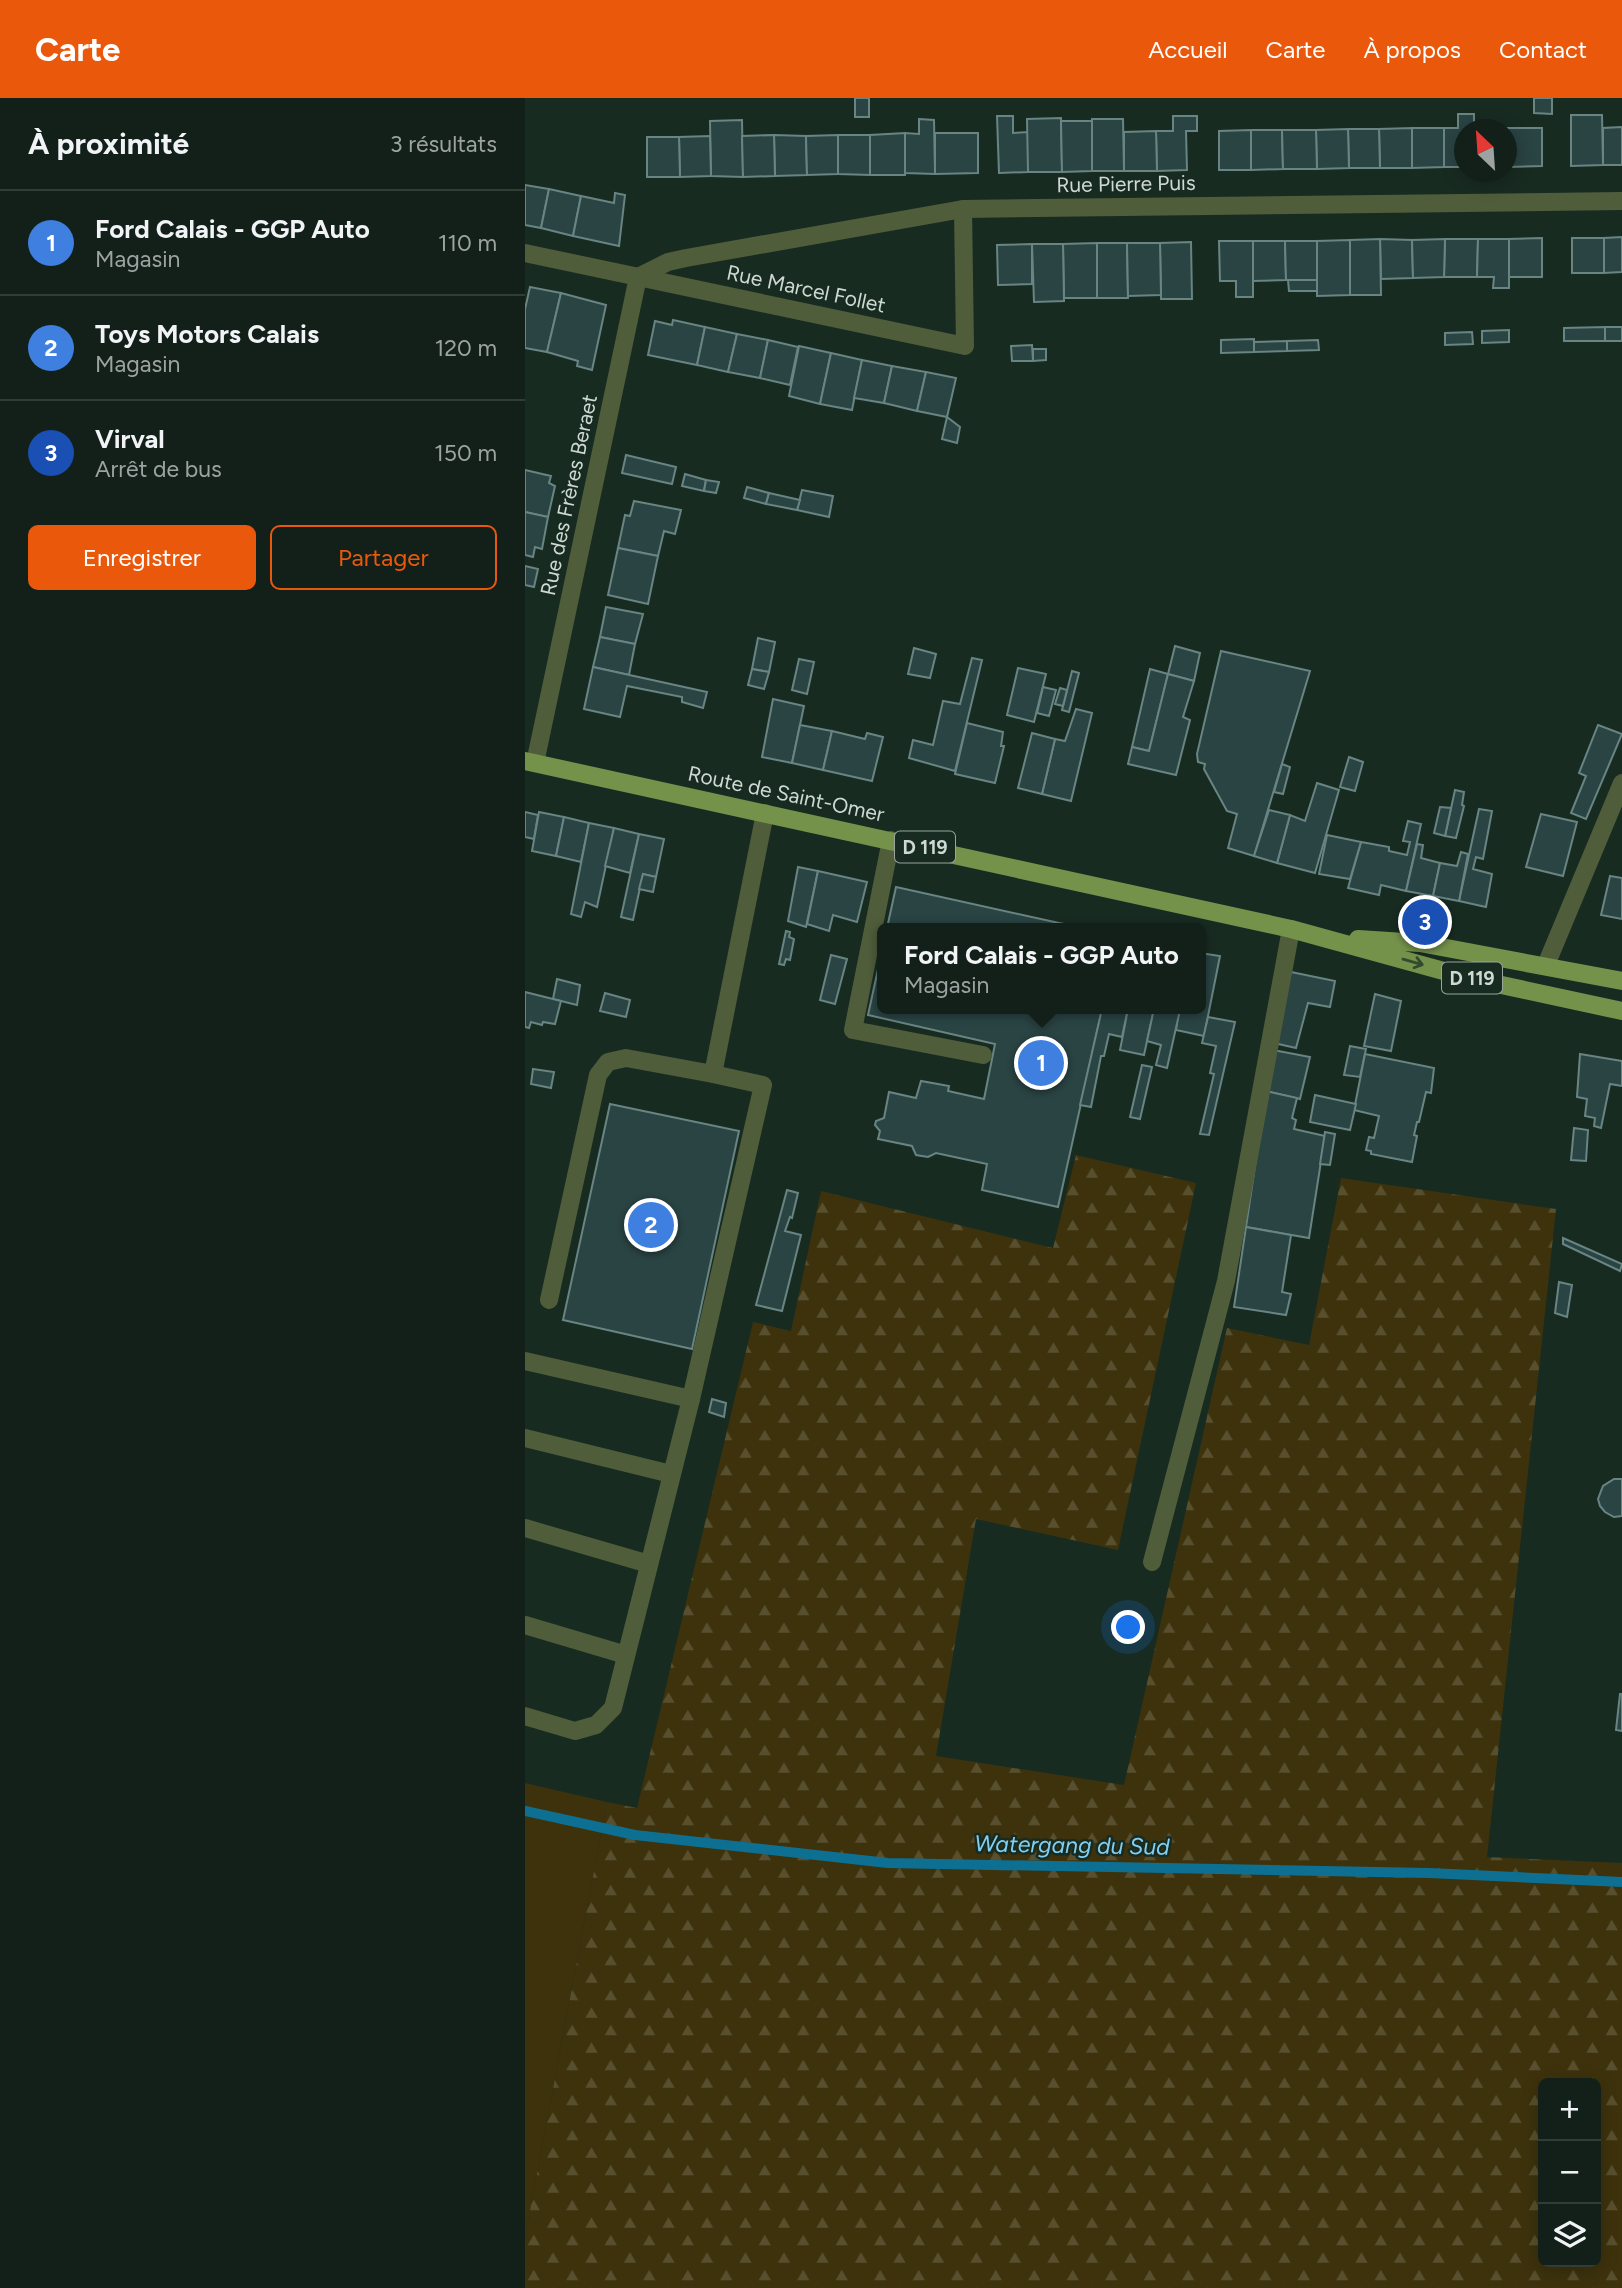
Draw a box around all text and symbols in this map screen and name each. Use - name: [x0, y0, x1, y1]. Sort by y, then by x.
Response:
- text: Carte: [35, 30, 120, 69]
- text: Accueil: [1148, 35, 1228, 64]
- text: Carte: [1266, 35, 1325, 64]
- text: À propos: [1363, 35, 1461, 64]
- text: Contact: [1499, 35, 1587, 64]
- north arrow: [1454, 119, 1517, 182]
- text: À proximité: [28, 125, 189, 162]
- text: 3 résultats: [390, 130, 497, 158]
- street label: Rue Pierre Puis: [1056, 170, 1196, 197]
- text: Ford Calais - GGP Auto: [95, 213, 370, 245]
- text: 1: [46, 229, 56, 257]
- text: 110 m: [438, 229, 497, 257]
- text: Magasin: [95, 245, 180, 273]
- street label: Rue Marcel Follet: [724, 259, 888, 318]
- text: Toys Motors Calais: [95, 318, 319, 350]
- text: 2: [44, 334, 58, 362]
- text: 120 m: [435, 334, 497, 362]
- text: Magasin: [95, 350, 180, 378]
- street label: Rue des Frères Beraet: [535, 392, 602, 598]
- text: Virval: [95, 423, 165, 455]
- text: 3: [45, 439, 57, 467]
- text: 150 m: [434, 439, 497, 467]
- text: Arrêt de bus: [95, 455, 222, 483]
- button: Enregistrer: [28, 525, 256, 590]
- button: Partager: [270, 525, 497, 590]
- street label: Route de Saint-Omer: [686, 760, 887, 827]
- road number: D 119: [895, 832, 955, 862]
- pin: 3: [1402, 896, 1448, 948]
- popup: [877, 923, 1206, 1014]
- text: Ford Calais - GGP Auto: [904, 939, 1179, 971]
- one-way arrow: [1401, 956, 1423, 969]
- road number: D 119: [1442, 962, 1502, 993]
- text: Magasin: [904, 971, 989, 999]
- pin: 1: [1018, 1037, 1064, 1089]
- pin: 2: [628, 1199, 674, 1251]
- your location: [1111, 1610, 1145, 1644]
- water label: Watergang du Sud: [974, 1829, 1170, 1861]
- map controls: [1538, 2078, 1601, 2267]
- button: +: [1538, 2078, 1601, 2141]
- button: −: [1538, 2141, 1601, 2204]
- button: layers: [1538, 2204, 1601, 2267]

